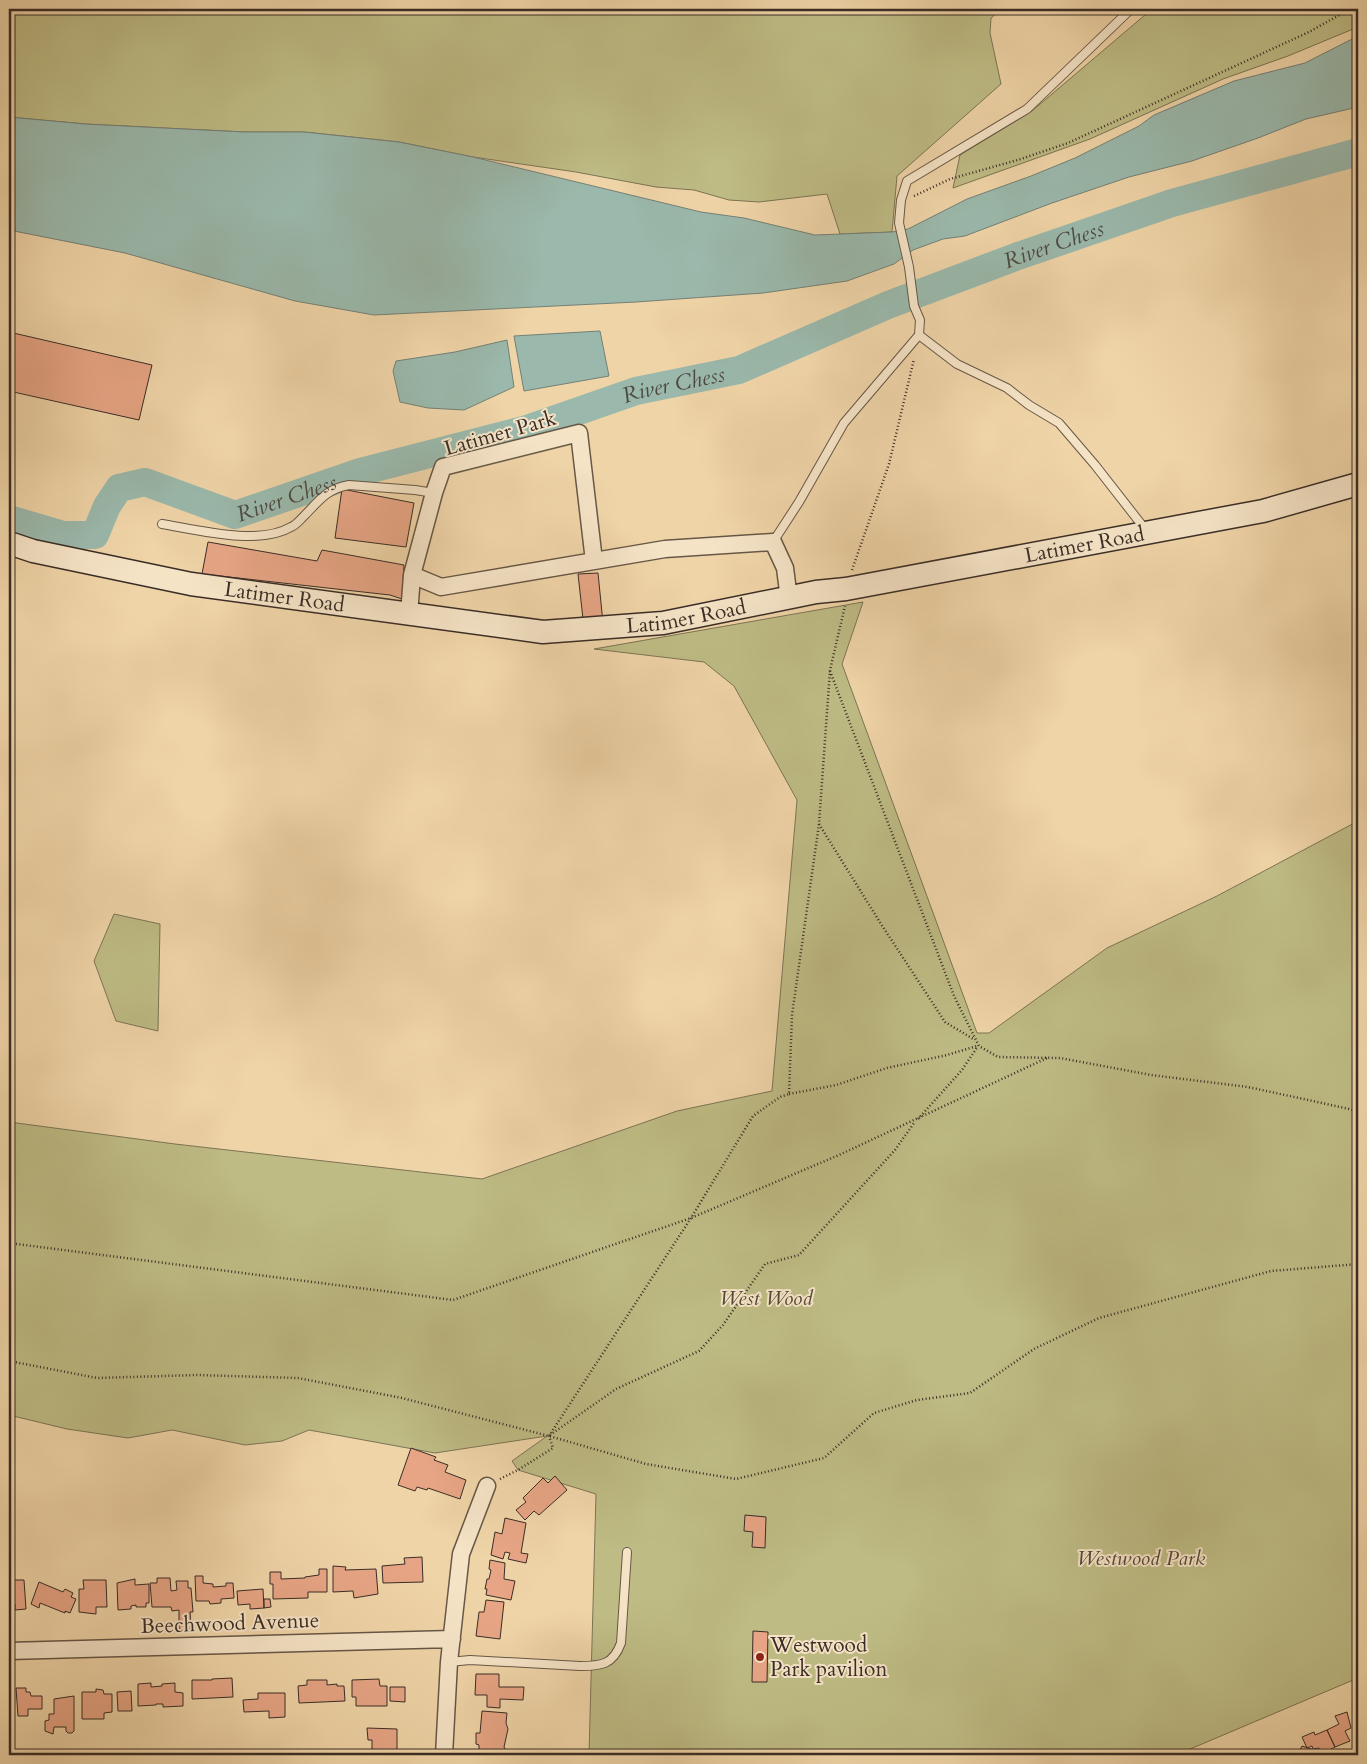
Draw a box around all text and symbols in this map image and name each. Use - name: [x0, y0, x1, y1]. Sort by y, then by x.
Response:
- water label: River Chess: [999, 213, 1108, 276]
- water label: River Chess: [618, 359, 728, 411]
- street label: Latimer Park: [441, 403, 560, 463]
- water label: River Chess: [232, 467, 341, 529]
- street label: Latimer Road: [1022, 520, 1147, 570]
- street label: Latimer Road: [222, 575, 346, 620]
- street label: Latimer Road: [625, 593, 749, 641]
- park label: West Wood: [720, 1284, 813, 1313]
- park label: Westwood Park: [1077, 1544, 1206, 1573]
- street label: Beechwood Avenue: [140, 1606, 320, 1641]
- place label: Westwood Park pavilion: [769, 1631, 887, 1684]
- marker: Westwood Park pavilion: [754, 1651, 766, 1663]

